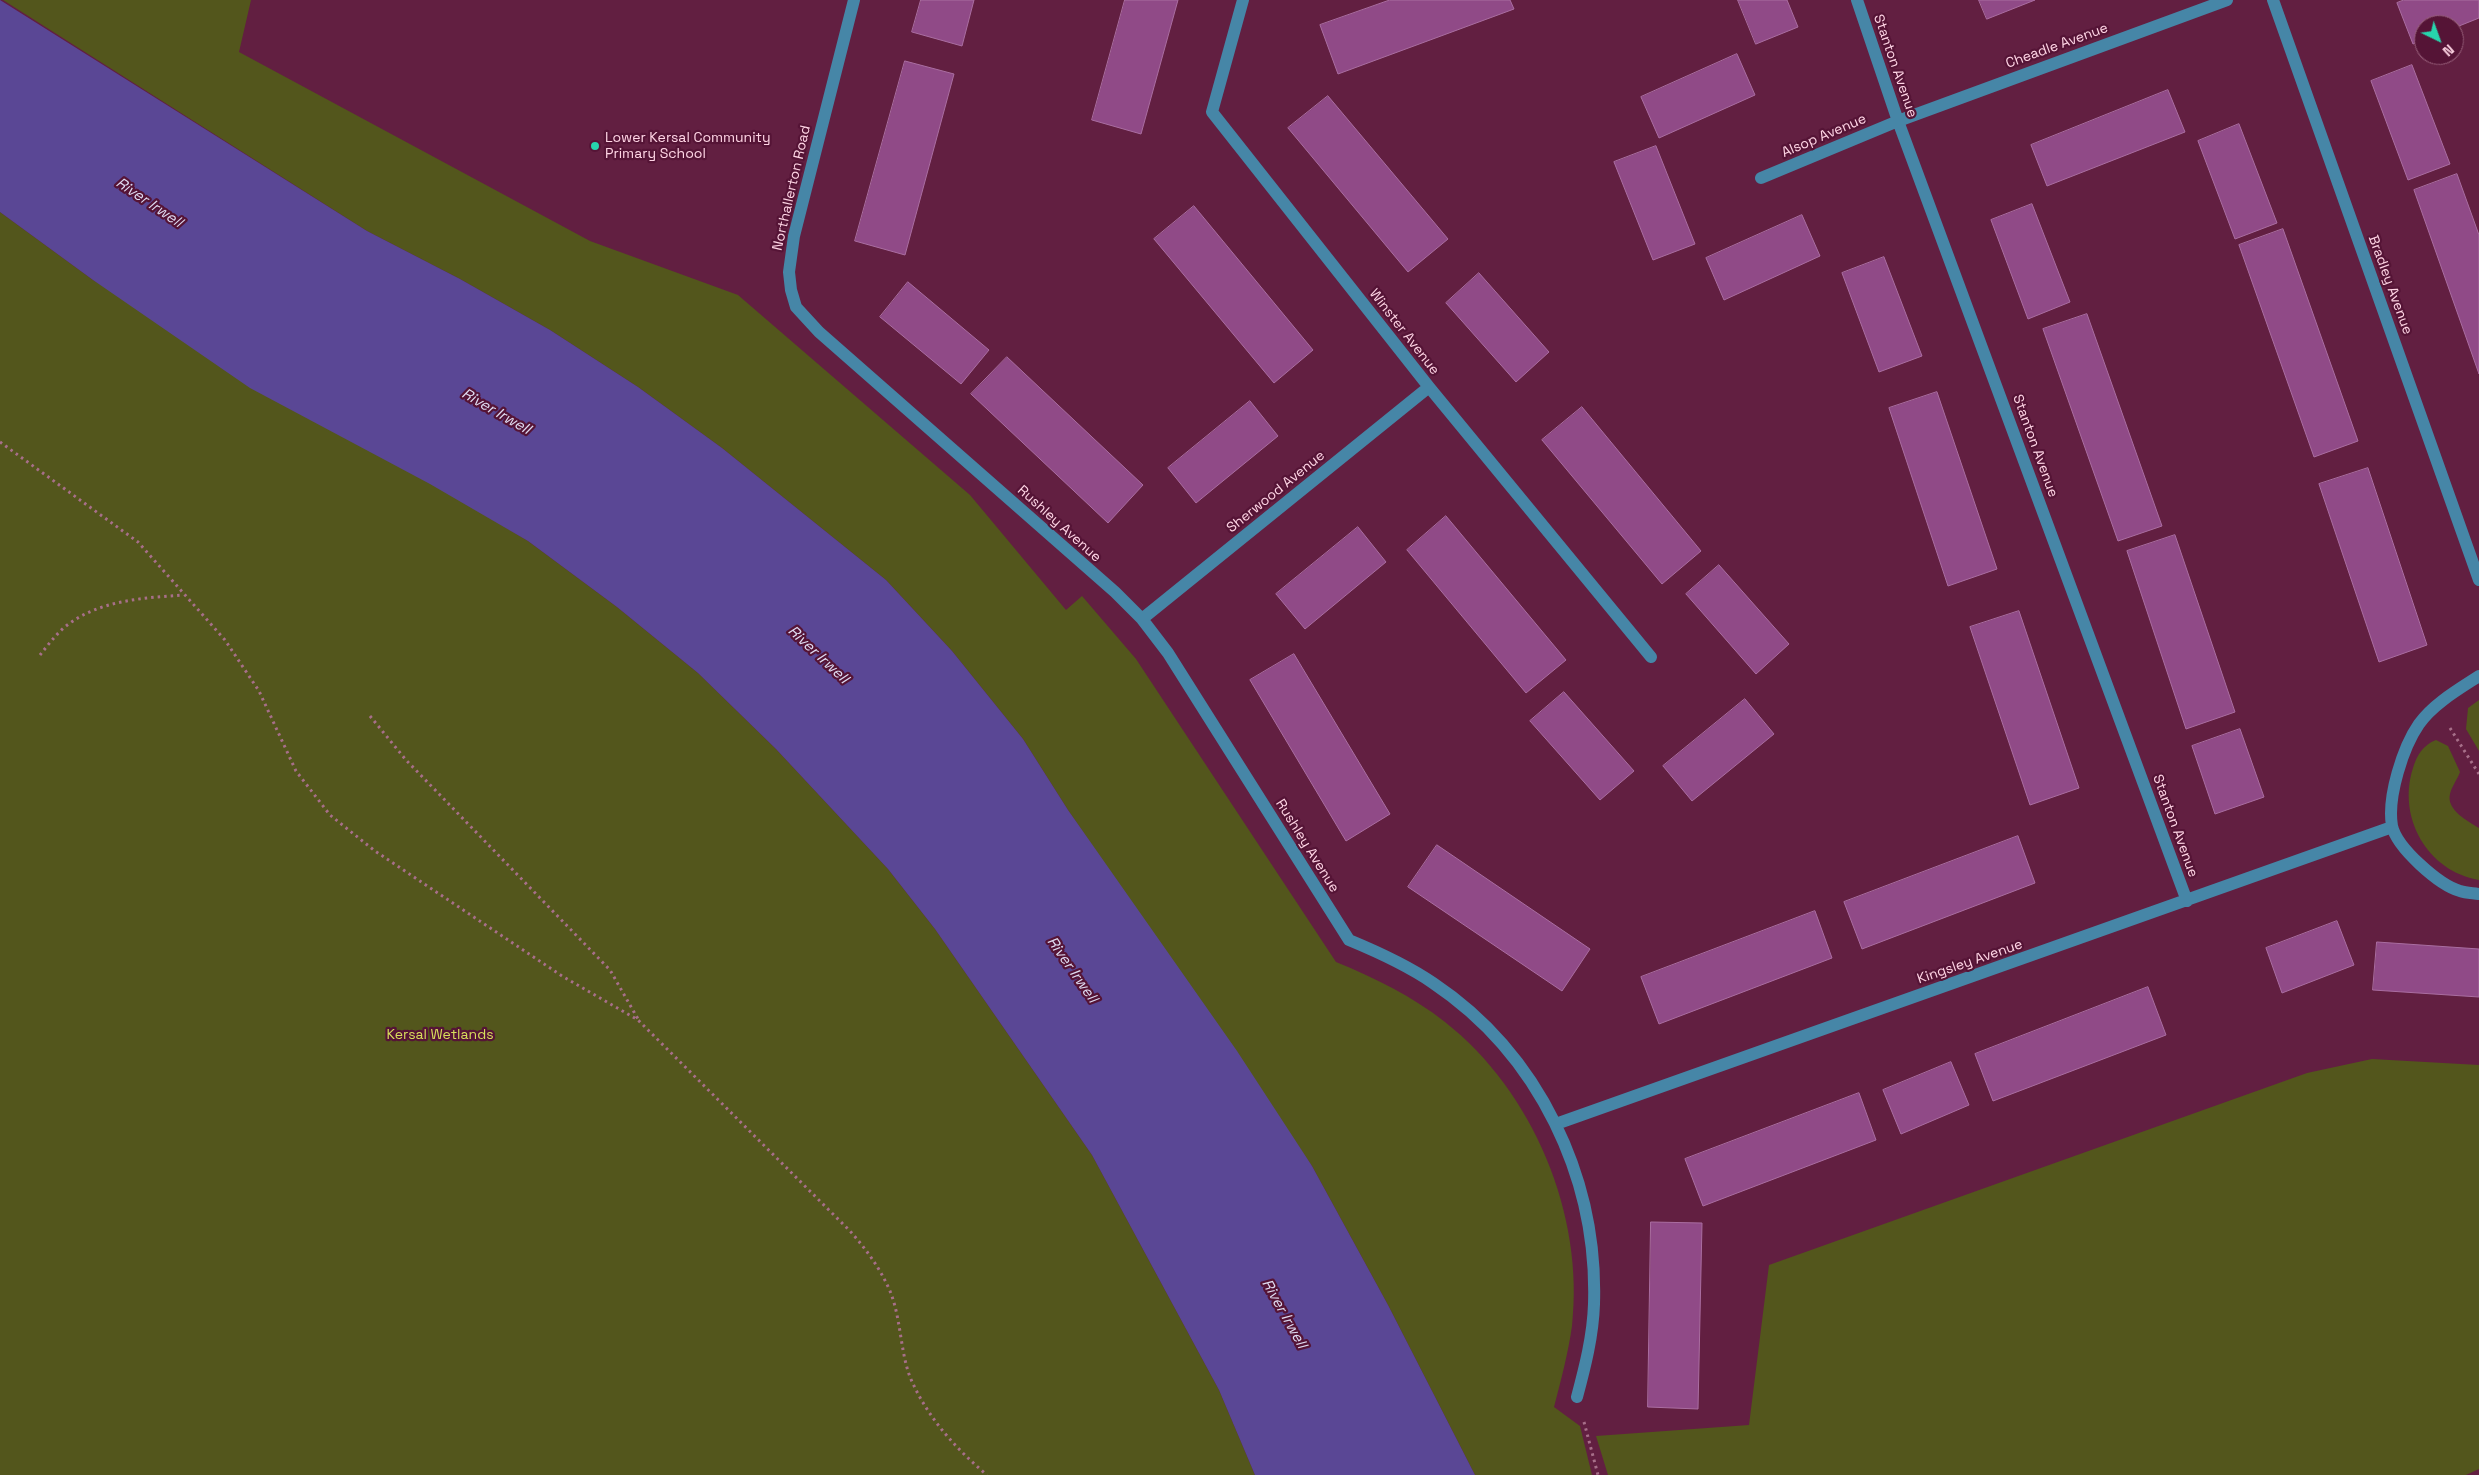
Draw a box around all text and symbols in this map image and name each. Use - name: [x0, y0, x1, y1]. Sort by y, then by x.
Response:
- street label: Stanton Avenue: [1869, 12, 1921, 120]
- north arrow: [2414, 15, 2464, 65]
- street label: Cheadle Avenue: [2004, 20, 2110, 72]
- text: N: [2439, 41, 2458, 60]
- street label: Alsop Avenue: [1779, 111, 1869, 161]
- street label: Northallerton Road: [769, 124, 815, 252]
- place label: Lower Kersal Community Primary School: [605, 130, 771, 162]
- marker: Lower Kersal Community Primary School: [589, 140, 601, 152]
- water label: River Irwell: [112, 174, 186, 232]
- street label: Bradley Avenue: [2364, 233, 2416, 337]
- street label: Winster Avenue: [1365, 286, 1443, 378]
- water label: River Irwell: [458, 385, 534, 439]
- street label: Stanton Avenue: [2009, 392, 2061, 500]
- street label: Sherwood Avenue: [1224, 447, 1328, 537]
- street label: Rushley Avenue: [1014, 482, 1104, 566]
- water label: River Irwell: [784, 622, 852, 688]
- street label: Stanton Avenue: [2149, 772, 2201, 880]
- street label: Rushley Avenue: [1272, 796, 1342, 896]
- water label: River Irwell: [1043, 933, 1101, 1007]
- street label: Kingsley Avenue: [1915, 936, 2025, 988]
- park label: Kersal Wetlands: [386, 1027, 494, 1043]
- water label: River Irwell: [1258, 1276, 1310, 1352]

